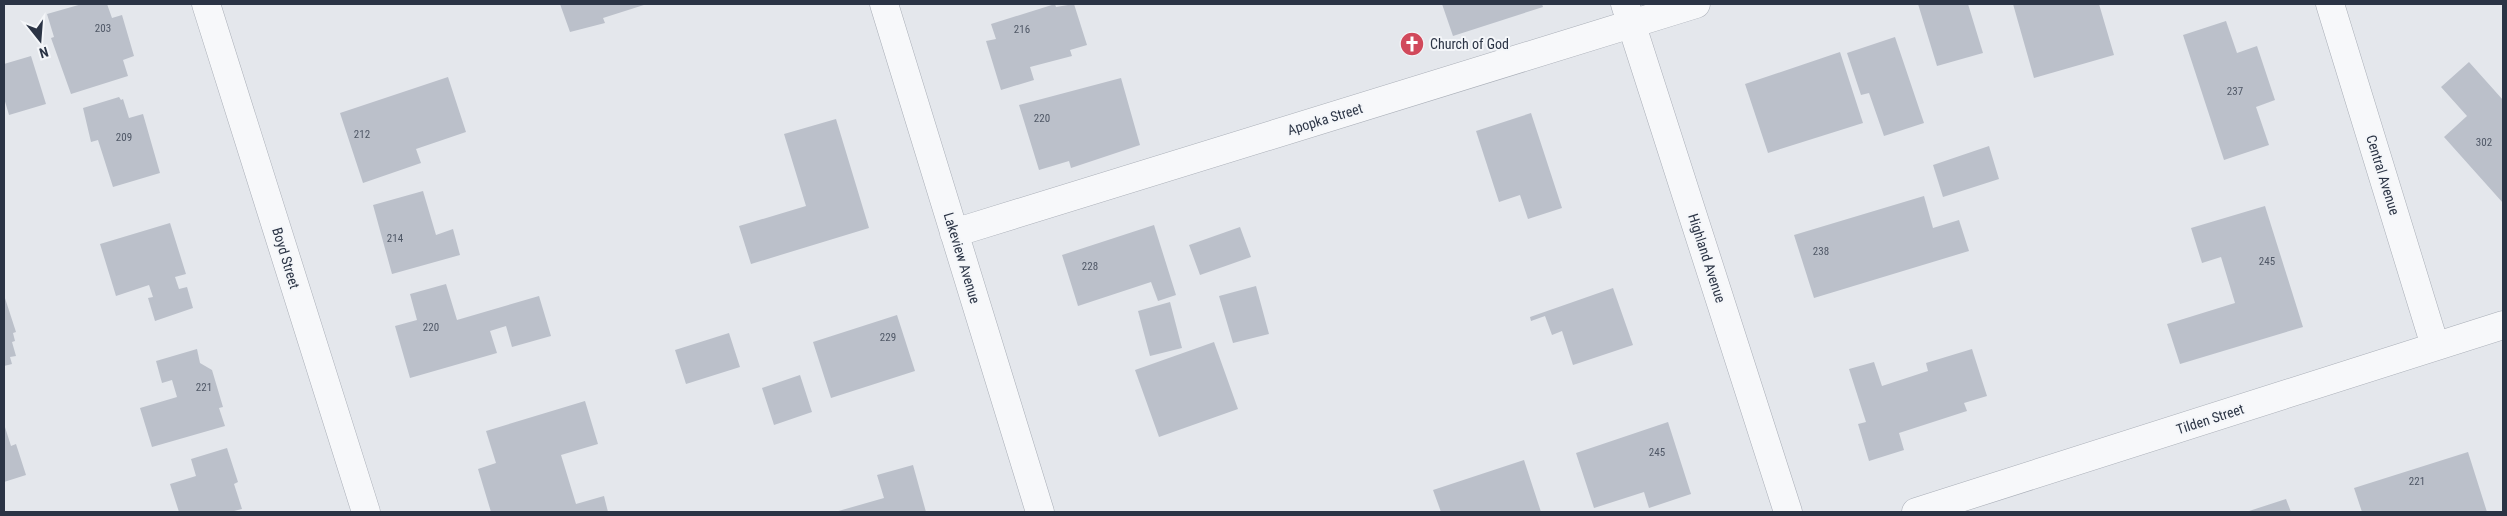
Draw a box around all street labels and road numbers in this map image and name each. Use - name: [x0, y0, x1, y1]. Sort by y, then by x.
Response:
- street label: Apopka Street: [1285, 100, 1365, 138]
- street label: Central Avenue: [2363, 133, 2403, 217]
- street label: Lakeview Avenue: [941, 211, 984, 306]
- street label: Highland Avenue: [1685, 211, 1729, 305]
- street label: Boyd Street: [269, 225, 303, 291]
- street label: Tilden Street: [2174, 401, 2246, 437]

